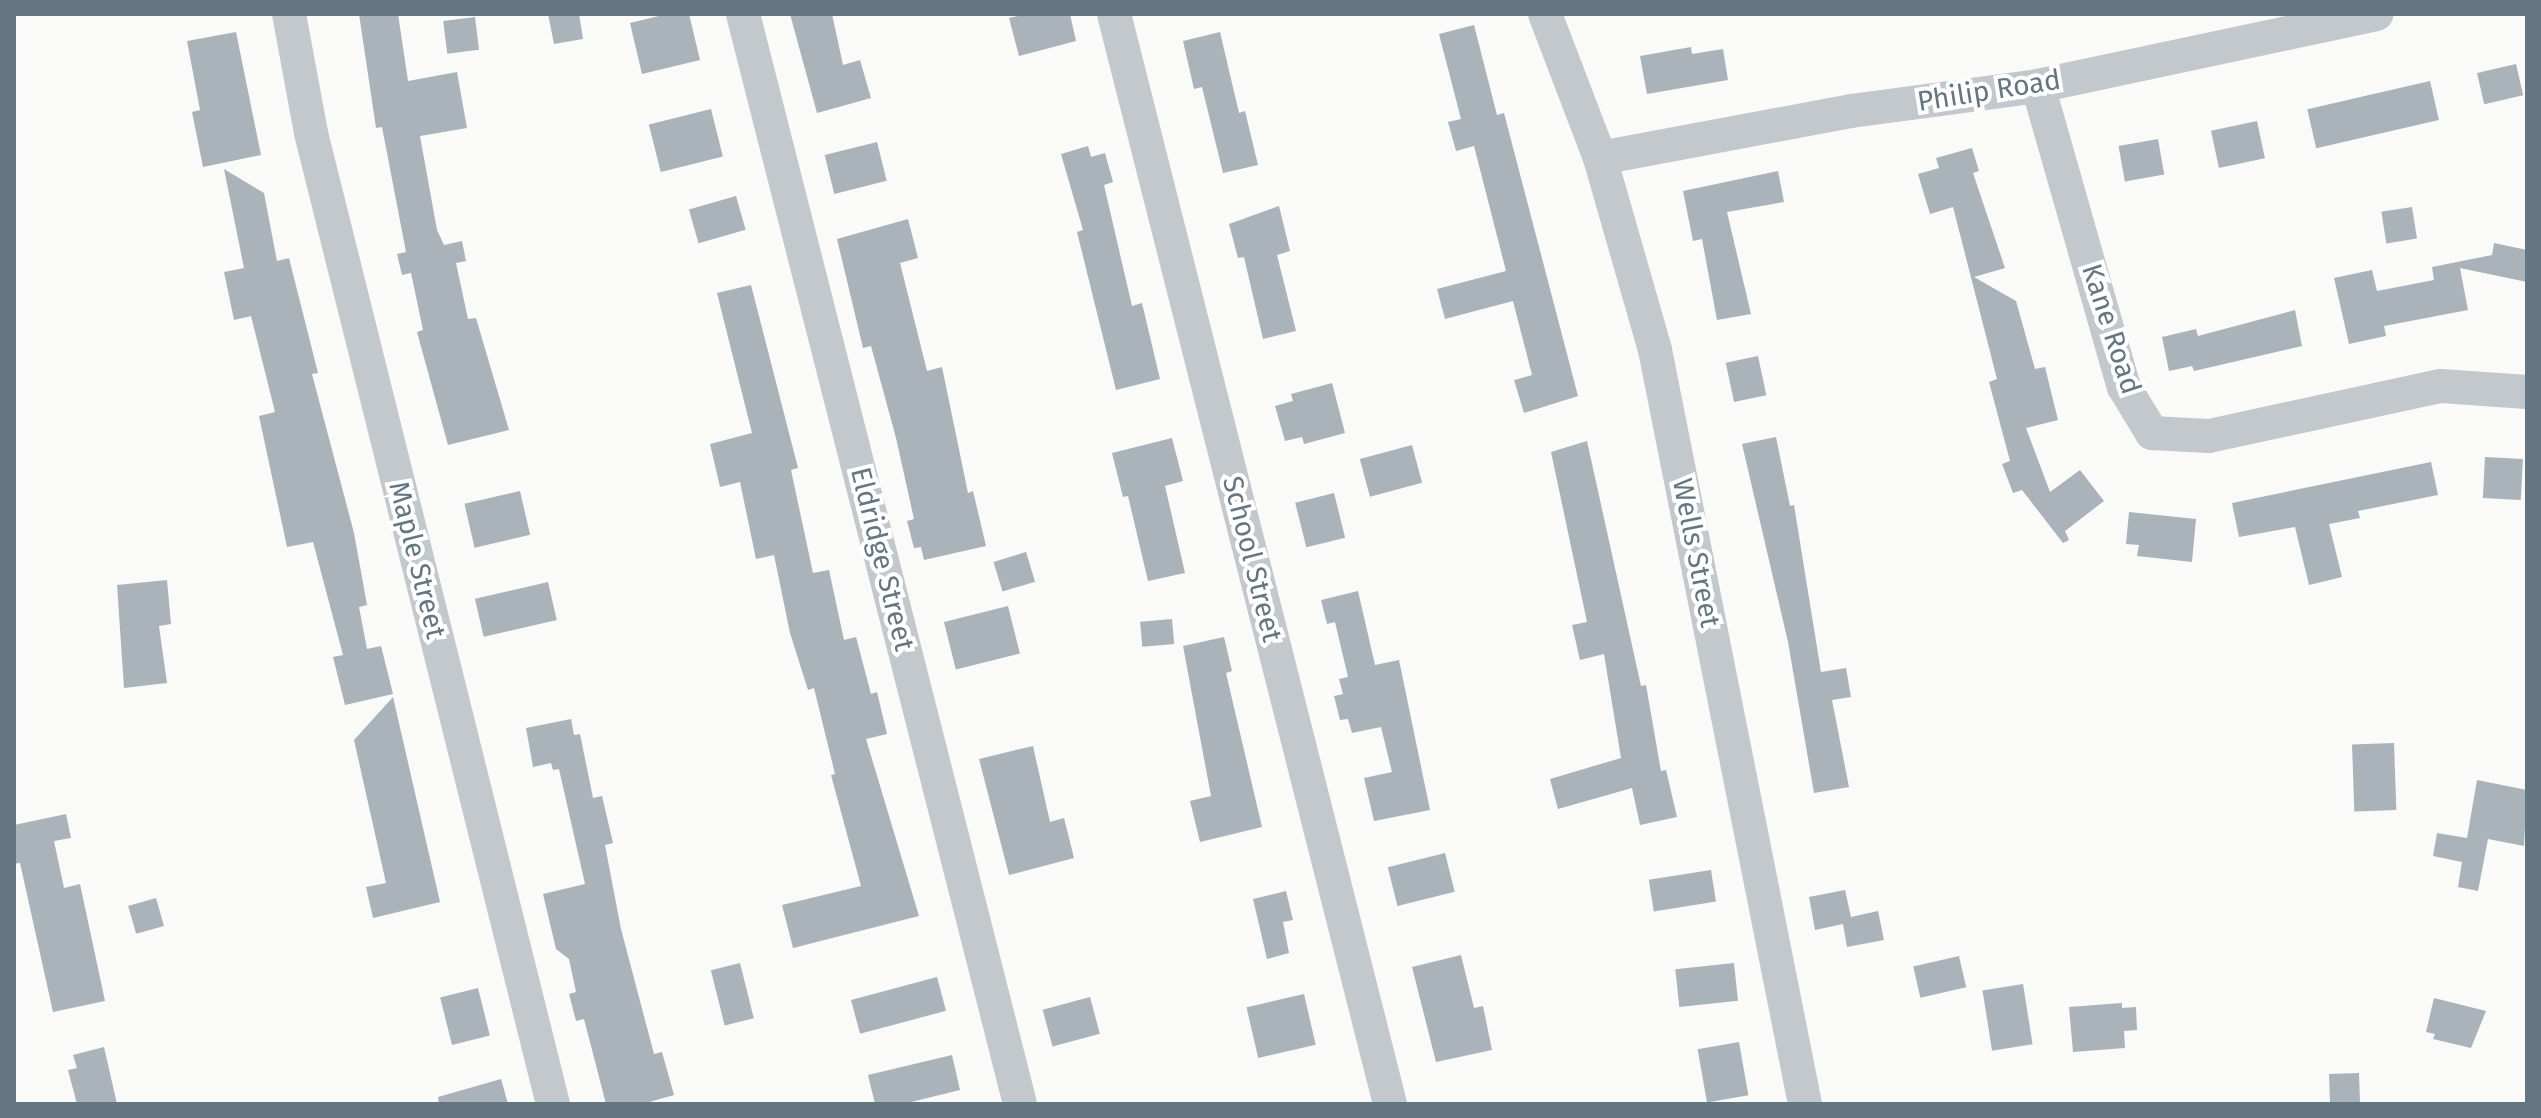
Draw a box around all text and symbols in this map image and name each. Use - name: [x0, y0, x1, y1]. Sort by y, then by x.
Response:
- street label: Philip Road: [1915, 63, 2063, 119]
- street label: Kane Road: [2074, 260, 2148, 398]
- street label: Eldridge Street: [843, 464, 921, 654]
- street label: School Street: [1215, 473, 1289, 645]
- street label: Wells Street: [1665, 476, 1727, 630]
- street label: Maple Street: [381, 478, 453, 642]

